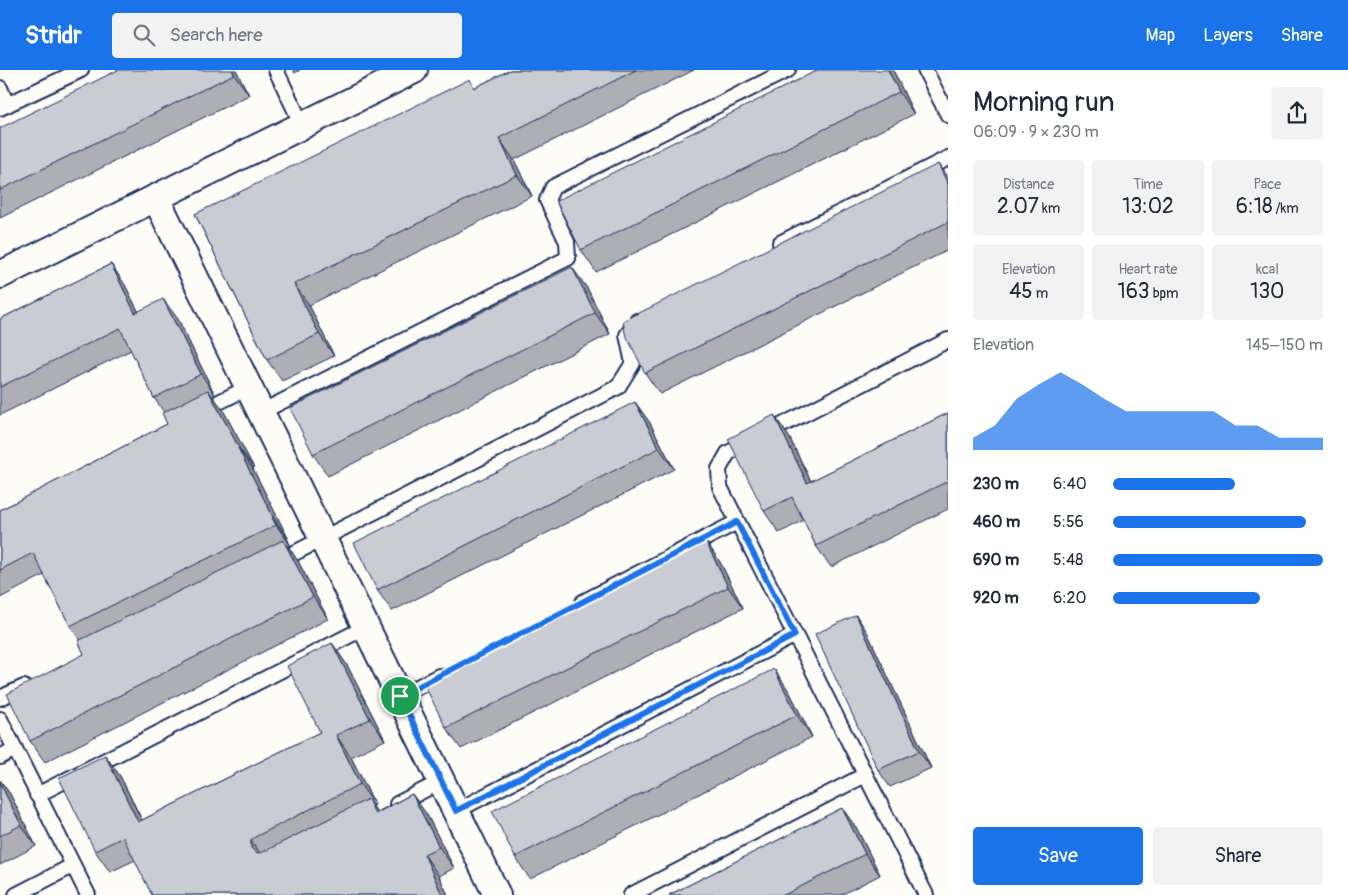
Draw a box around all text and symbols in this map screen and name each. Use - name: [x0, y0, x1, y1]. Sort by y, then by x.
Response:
- search box: [112, 13, 462, 58]
- text: Stridr: [25, 21, 82, 50]
- icon: search: [130, 21, 158, 49]
- text: Search here: [170, 23, 263, 47]
- text: Map: [1146, 24, 1175, 47]
- text: Layers: [1203, 24, 1253, 47]
- text: Share: [1281, 24, 1323, 47]
- text: Morning run: [973, 85, 1115, 120]
- button: share: [1271, 87, 1323, 139]
- text: 06:09 · 9 × 230 m: [973, 122, 1099, 142]
- text: Distance: [1003, 176, 1054, 193]
- text: Time: [1133, 176, 1163, 193]
- text: Pace: [1253, 176, 1281, 193]
- text: 2.07: [997, 193, 1039, 220]
- text: 13:02: [1122, 193, 1174, 220]
- text: 6:18: [1236, 193, 1272, 220]
- text: km: [1039, 200, 1060, 217]
- text: /km: [1272, 200, 1299, 217]
- text: Elevation: [1002, 261, 1055, 278]
- text: Heart rate: [1118, 261, 1178, 278]
- text: kcal: [1256, 261, 1279, 278]
- text: 45: [1009, 278, 1033, 305]
- text: 163: [1117, 278, 1150, 305]
- text: 130: [1250, 278, 1284, 305]
- text: m: [1033, 285, 1048, 302]
- text: bpm: [1150, 285, 1179, 302]
- text: Elevation: [973, 335, 1034, 355]
- text: 145–150 m: [1246, 335, 1323, 355]
- text: 230 m: [973, 474, 1019, 494]
- text: 6:40: [1053, 474, 1087, 494]
- text: 460 m: [973, 512, 1020, 532]
- text: 5:56: [1053, 512, 1084, 532]
- text: 690 m: [973, 550, 1019, 570]
- text: 5:48: [1053, 550, 1083, 570]
- text: 920 m: [973, 588, 1019, 608]
- text: 6:20: [1053, 588, 1086, 608]
- pin: [379, 675, 421, 717]
- icon: arrive: [386, 682, 414, 710]
- button: Save: [973, 827, 1143, 885]
- button: Share: [1153, 827, 1323, 885]

